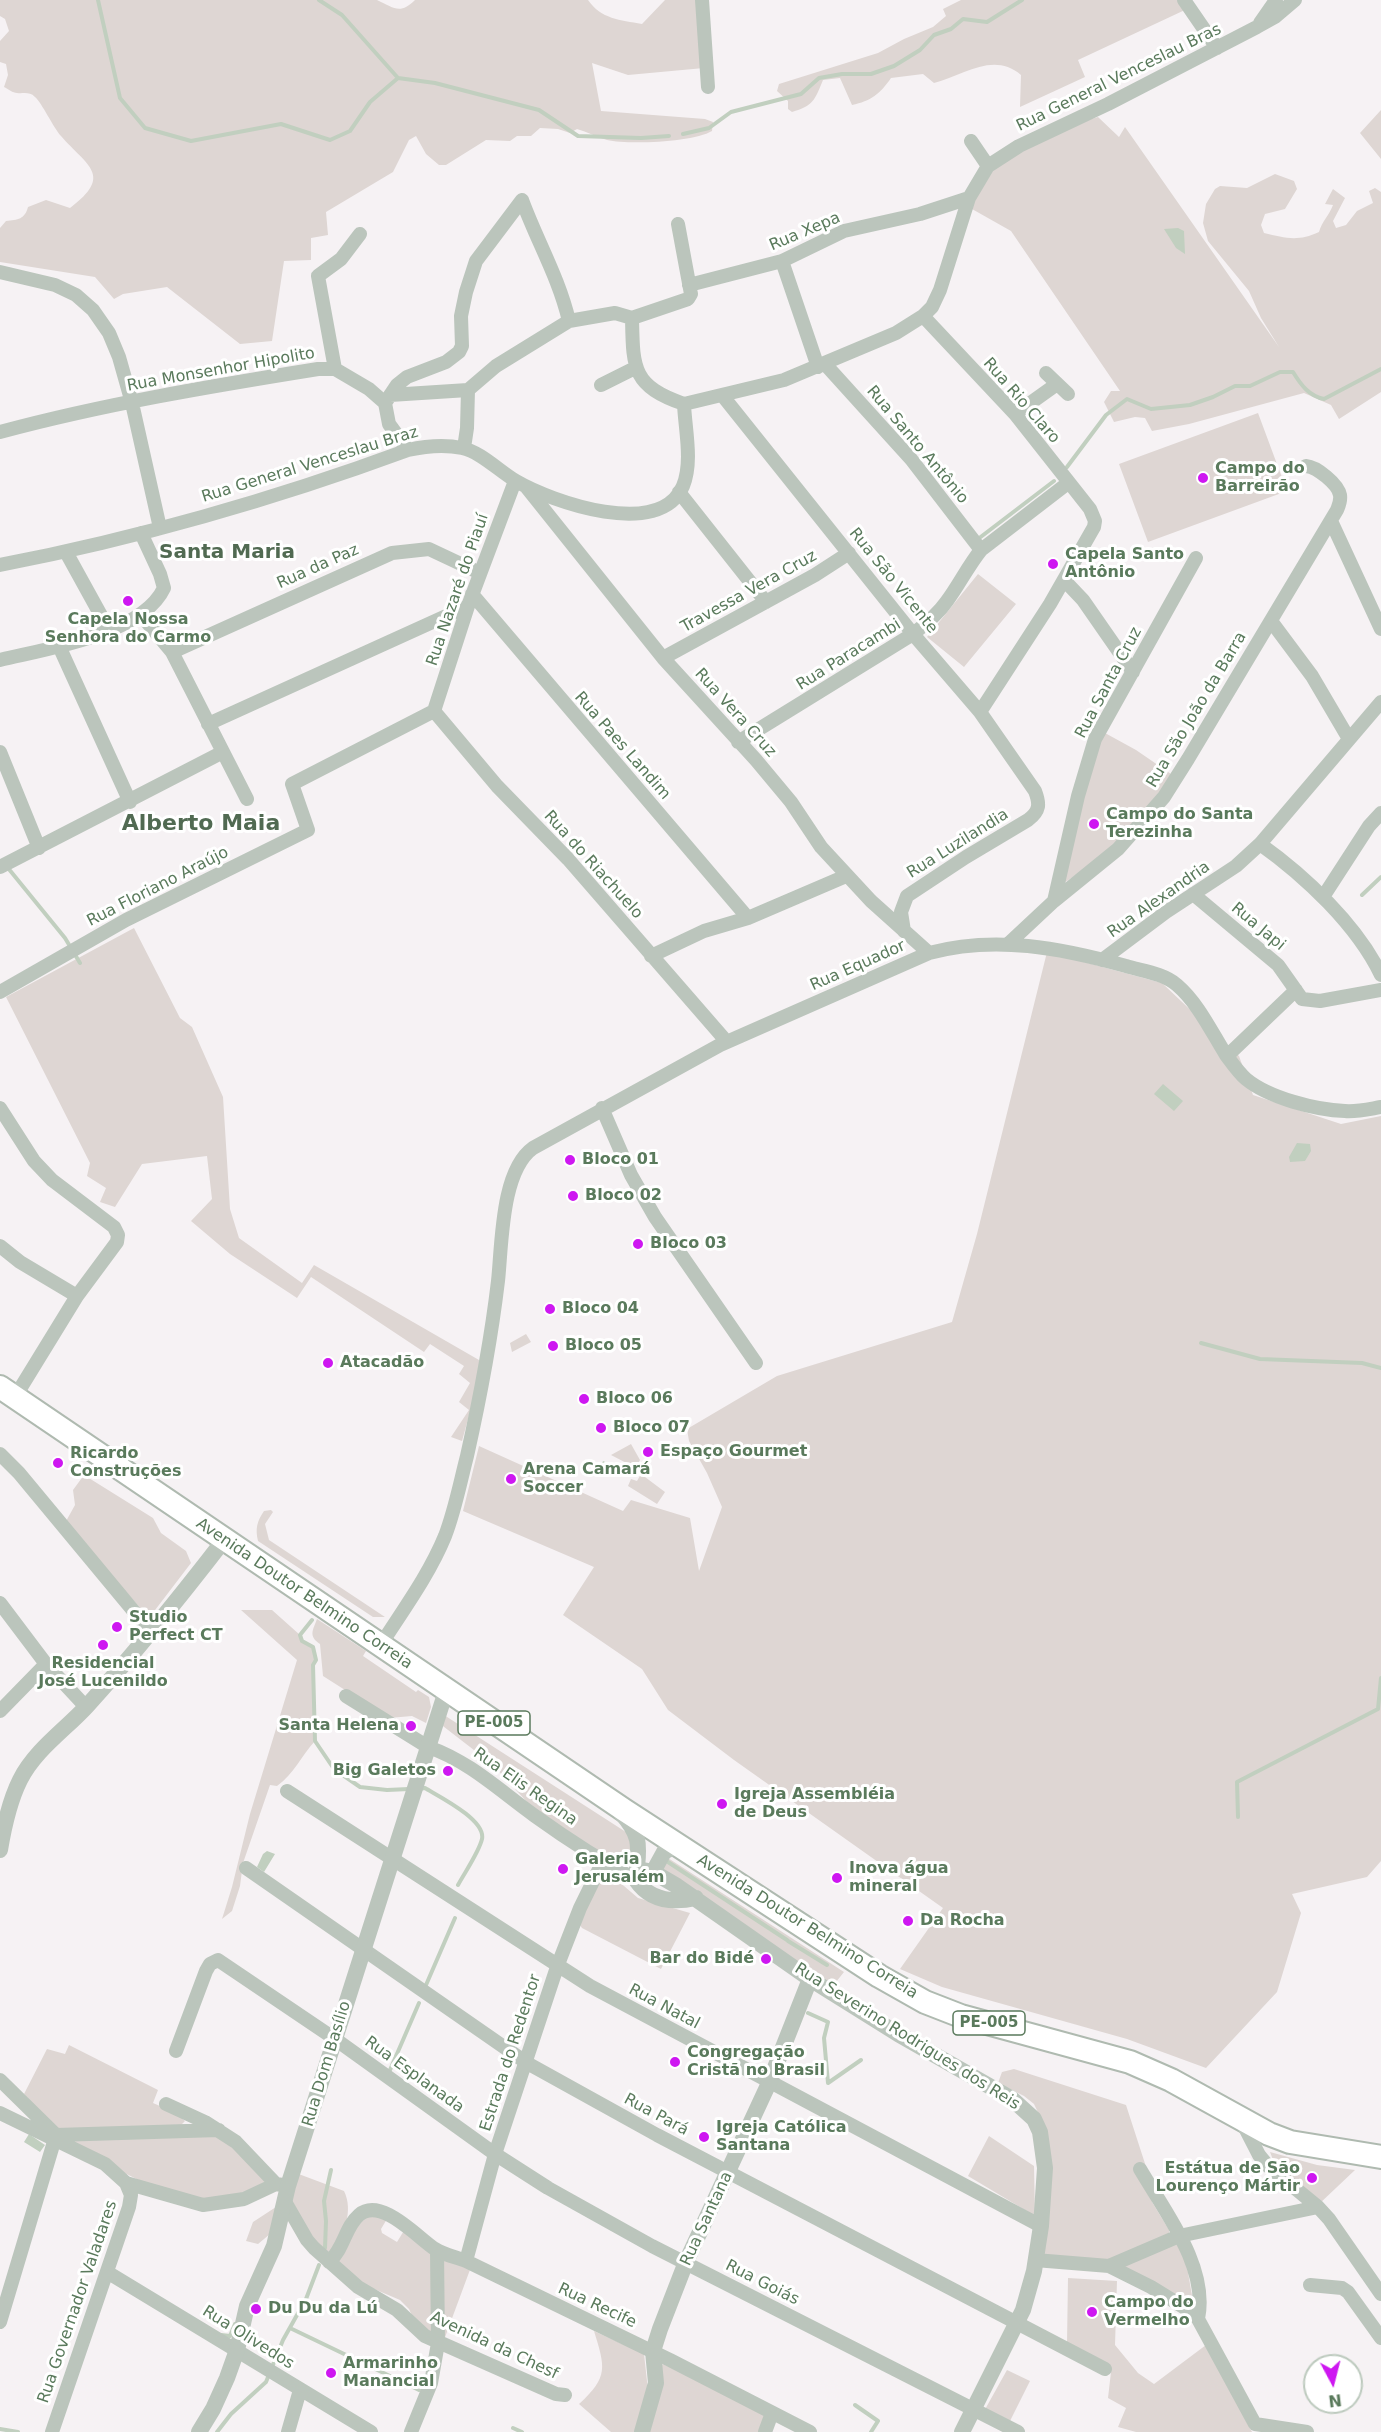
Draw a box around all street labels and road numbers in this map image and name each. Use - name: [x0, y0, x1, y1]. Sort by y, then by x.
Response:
- street label: Rua General Venceslau Bras: [1013, 20, 1225, 136]
- street label: Rua Xepa: [767, 208, 843, 256]
- street label: Rua Monsenhor Hipolito: [126, 344, 316, 396]
- street label: Rua Rio Claro: [979, 354, 1063, 448]
- street label: Rua Santo Antônio: [862, 382, 972, 508]
- street label: Rua General Venceslau Braz: [199, 423, 421, 507]
- street label: Rua Nazaré do Piauí: [423, 511, 493, 669]
- street label: Rua São Vicente: [845, 524, 941, 638]
- street label: Rua da Paz: [274, 540, 362, 594]
- street label: Travessa Vera Cruz: [678, 547, 820, 637]
- street label: Rua Paracambi: [793, 615, 905, 695]
- street label: Rua Santa Cruz: [1072, 624, 1146, 742]
- street label: Rua São João da Barra: [1143, 629, 1251, 791]
- street label: Rua Vera Cruz: [690, 665, 780, 761]
- street label: Rua Paes Landim: [570, 688, 674, 804]
- street label: Rua Luzilandia: [904, 805, 1012, 883]
- street label: Rua do Riachuelo: [539, 807, 647, 923]
- street label: Rua Floriano Araújo: [84, 843, 232, 931]
- street label: Rua Alexandria: [1104, 857, 1214, 943]
- street label: Rua Japi: [1227, 899, 1289, 955]
- street label: Rua Equador: [807, 936, 909, 996]
- street label: Avenida Doutor Belmino Correia: [192, 1514, 416, 1674]
- road number: PE-005: [458, 1711, 530, 1735]
- street label: Rua Elis Regina: [469, 1744, 581, 1830]
- street label: Avenida Doutor Belmino Correia: [693, 1851, 921, 2003]
- street label: Rua Severino Rodrigues dos Reis: [791, 1959, 1023, 2115]
- street label: Estrada do Redentor: [476, 1972, 546, 2134]
- street label: Rua Natal: [625, 1980, 703, 2034]
- street label: Rua Dom Basílio: [299, 1999, 355, 2129]
- road number: PE-005: [953, 2011, 1025, 2035]
- street label: Rua Esplanada: [361, 2032, 467, 2118]
- street label: Rua Pará: [620, 2090, 692, 2140]
- street label: Rua Santana: [677, 2169, 737, 2269]
- street label: Rua Governador Valadares: [34, 2198, 122, 2406]
- street label: Rua Goiás: [722, 2256, 802, 2310]
- street label: Rua Recife: [555, 2279, 639, 2333]
- street label: Rua Olivedos: [199, 2302, 297, 2374]
- street label: Avenida da Chesf: [427, 2308, 561, 2384]

